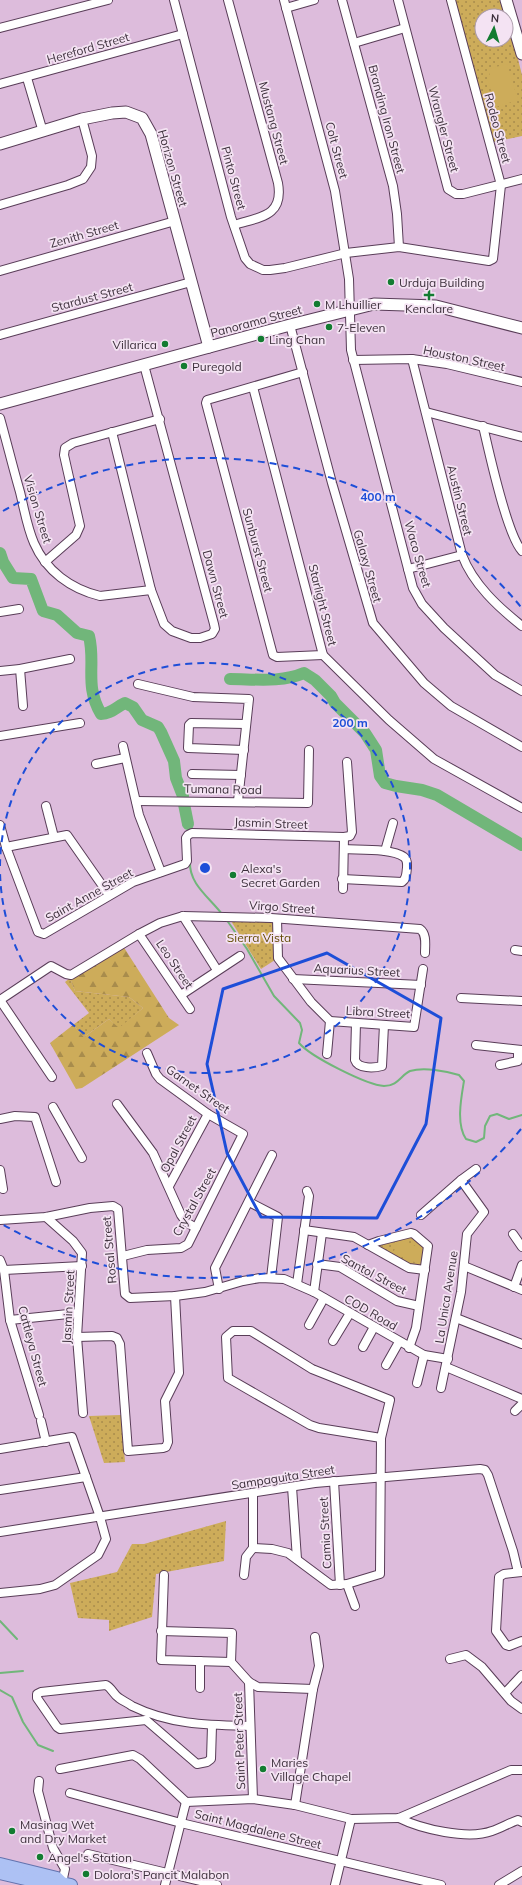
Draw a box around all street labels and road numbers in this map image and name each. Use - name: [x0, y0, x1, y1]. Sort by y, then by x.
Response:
- street label: Hereford Street: [45, 29, 131, 67]
- street label: Branding Iron Street: [365, 63, 409, 175]
- street label: Mustang Street: [256, 80, 292, 166]
- street label: Wrangler Street: [425, 84, 463, 174]
- street label: Rodeo Street: [481, 91, 515, 165]
- street label: Colt Street: [322, 120, 352, 180]
- street label: Horizon Street: [155, 128, 191, 208]
- street label: Pinto Street: [218, 145, 250, 211]
- street label: Zenith Street: [48, 217, 120, 251]
- street label: Stardust Street: [50, 279, 134, 315]
- street label: Panorama Street: [209, 302, 303, 340]
- street label: Houston Street: [422, 342, 506, 374]
- street label: Austin Street: [444, 463, 476, 537]
- street label: Vision Street: [21, 473, 55, 545]
- street label: Sunburst Street: [240, 506, 276, 594]
- street label: Waco Street: [401, 519, 435, 589]
- street label: Galaxy Street: [350, 528, 386, 604]
- street label: Dawn Street: [200, 548, 232, 620]
- street label: Starlight Street: [306, 563, 340, 647]
- street label: Tumana Road: [184, 781, 262, 797]
- street label: Jasmin Street: [234, 814, 308, 832]
- street label: Saint Anne Street: [43, 865, 135, 925]
- street label: Virgo Street: [249, 897, 315, 917]
- street label: Leo Street: [153, 937, 197, 991]
- street label: Aquarius Street: [313, 960, 401, 980]
- street label: Libra Street: [345, 1003, 411, 1021]
- street label: Garnet Street: [163, 1062, 233, 1116]
- street label: Opal Street: [157, 1113, 199, 1175]
- street label: Crystal Street: [169, 1165, 219, 1239]
- street label: Rosal Street: [99, 1216, 119, 1284]
- street label: La Unica Avenue: [431, 1250, 461, 1344]
- street label: Santol Street: [339, 1251, 409, 1297]
- street label: Jasmin Street: [59, 1270, 77, 1344]
- street label: COD Road: [342, 1291, 400, 1333]
- street label: Cattleya Street: [15, 1304, 51, 1388]
- street label: Sampaguita Street: [230, 1461, 336, 1493]
- street label: Camia Street: [316, 1497, 334, 1569]
- street label: Saint Peter Street: [230, 1692, 248, 1790]
- street label: Saint Magdalene Street: [193, 1806, 323, 1852]

